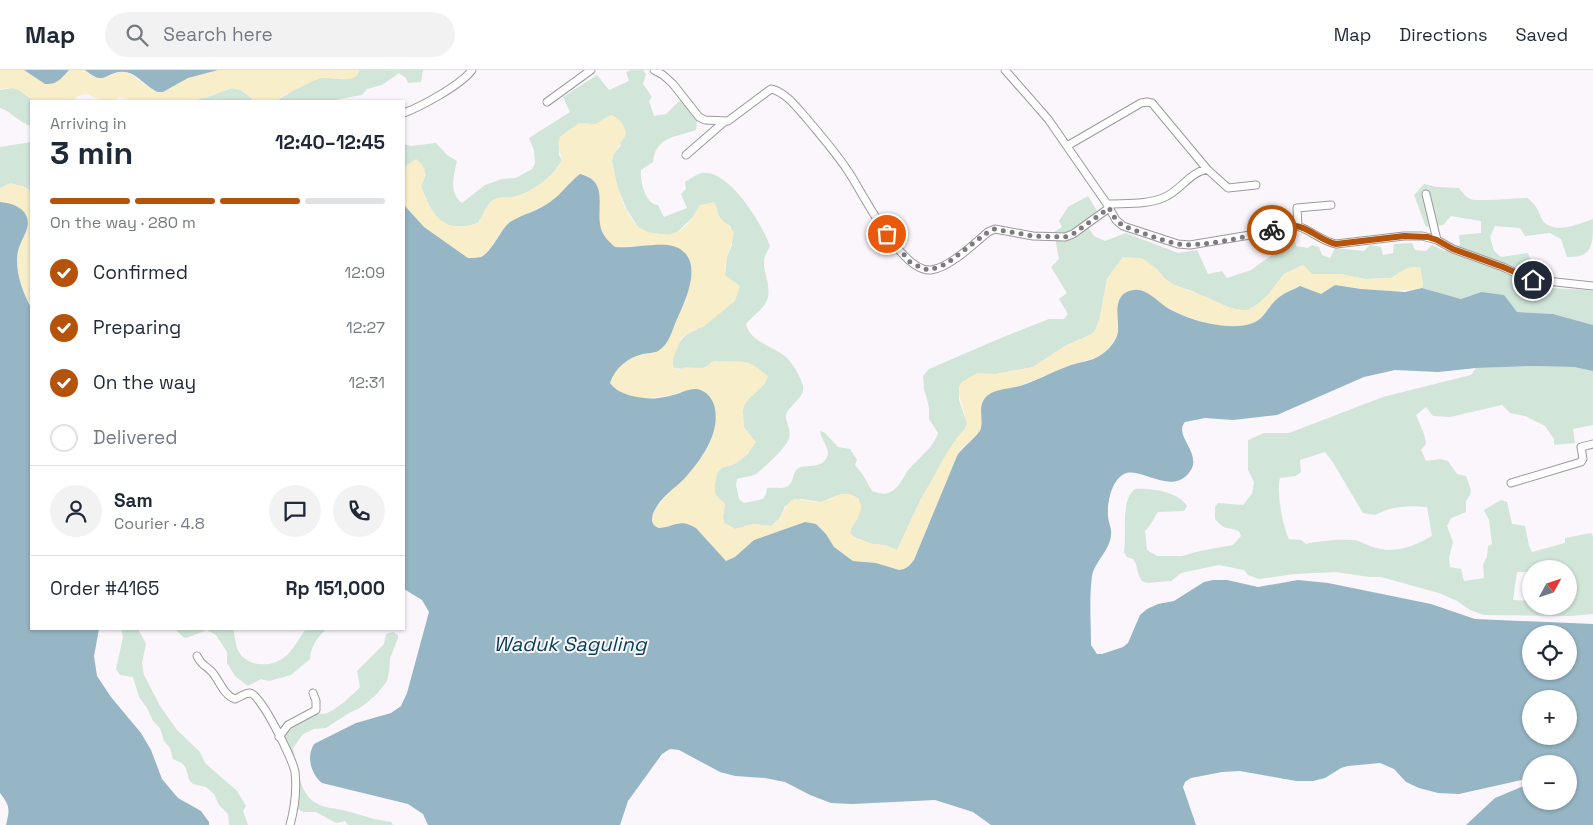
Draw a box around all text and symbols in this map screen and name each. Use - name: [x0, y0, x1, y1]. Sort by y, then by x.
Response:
- search box: [105, 12, 455, 57]
- text: Map: [25, 19, 75, 50]
- icon: search: [123, 21, 151, 49]
- text: Search here: [163, 22, 273, 47]
- text: Map: [1334, 23, 1371, 46]
- text: Directions: [1399, 23, 1488, 46]
- text: Saved: [1516, 23, 1568, 46]
- text: Arriving in: [50, 113, 127, 134]
- text: 12:40–12:45: [275, 130, 385, 155]
- text: 3 min: [50, 133, 133, 173]
- courier: [1247, 205, 1297, 255]
- text: On the way · 280 m: [50, 212, 196, 233]
- pin: [866, 213, 908, 255]
- icon: bike: [1258, 216, 1286, 244]
- icon: bag: [873, 220, 901, 248]
- icon: check: [50, 259, 78, 287]
- pin: [1512, 259, 1554, 301]
- text: Confirmed: [93, 260, 188, 285]
- text: 12:09: [345, 262, 385, 283]
- icon: home: [1519, 266, 1547, 294]
- icon: check: [50, 314, 78, 342]
- text: Preparing: [93, 315, 181, 340]
- text: 12:27: [346, 317, 385, 338]
- icon: check: [50, 369, 78, 397]
- text: On the way: [93, 370, 196, 395]
- text: 12:31: [348, 372, 385, 393]
- text: Delivered: [93, 425, 178, 450]
- button: person: [50, 485, 102, 537]
- button: chat: [269, 485, 321, 537]
- button: phone: [333, 485, 385, 537]
- text: Sam: [114, 488, 153, 513]
- text: Courier · 4.8: [114, 513, 205, 534]
- north arrow: [1522, 560, 1578, 615]
- map controls: [1522, 560, 1577, 810]
- text: Order #4165: [50, 576, 159, 601]
- text: Rp 151,000: [286, 576, 385, 601]
- button: locate: [1522, 625, 1577, 680]
- water label: Waduk Saguling: [494, 631, 648, 657]
- button: +: [1522, 690, 1577, 745]
- button: −: [1522, 755, 1577, 810]

